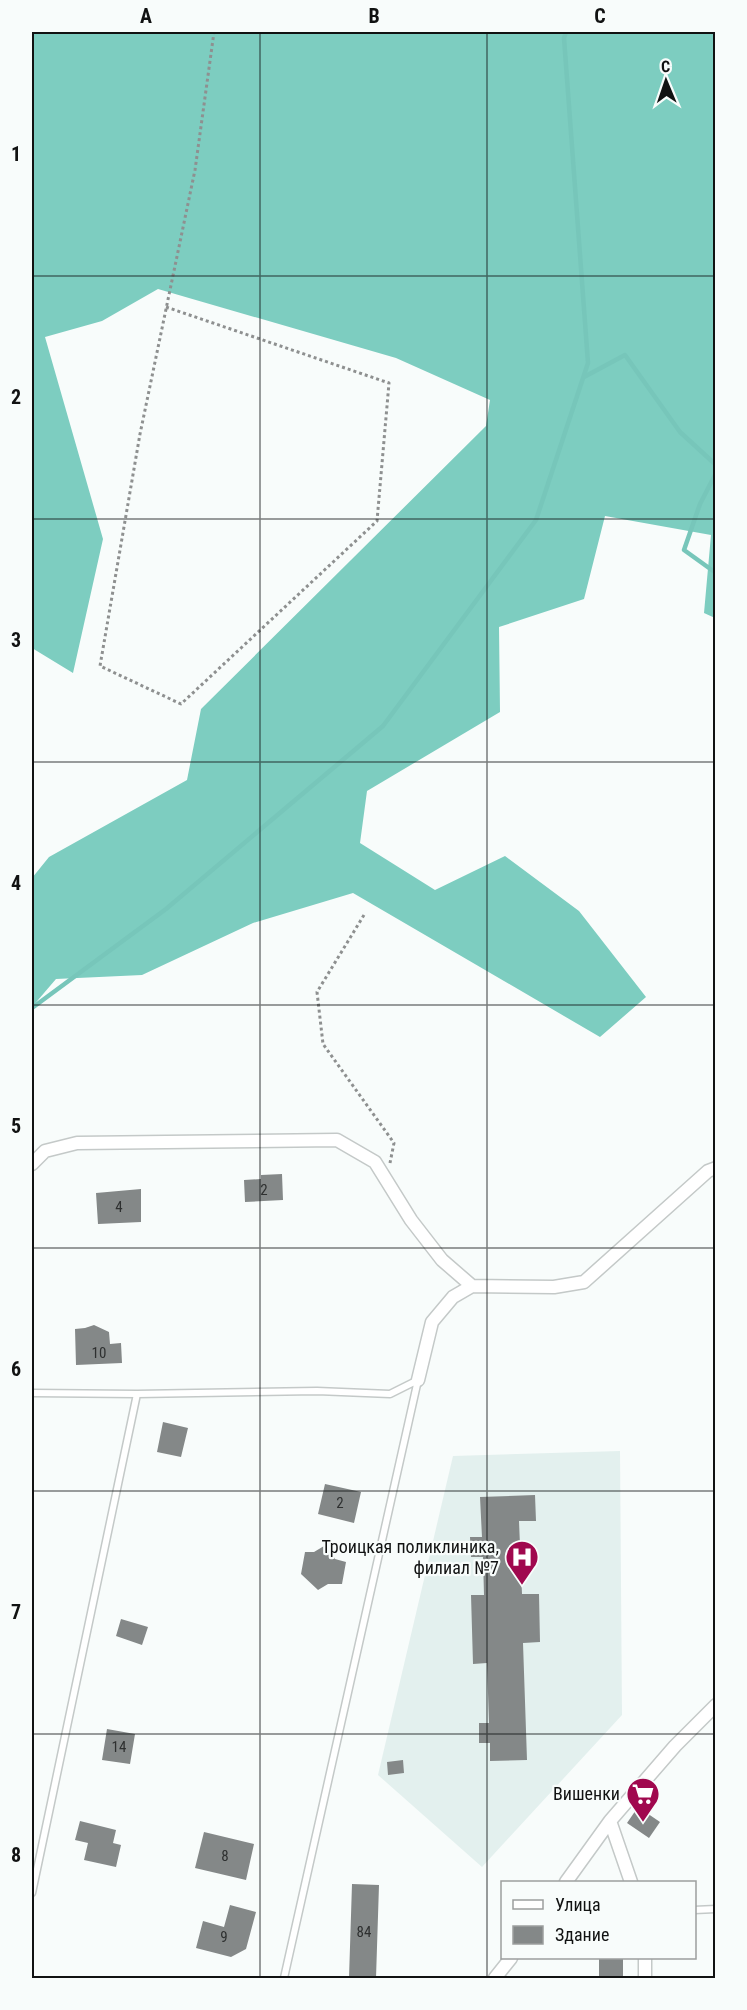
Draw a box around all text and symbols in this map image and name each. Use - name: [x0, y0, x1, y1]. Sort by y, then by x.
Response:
- text: A: [140, 4, 152, 28]
- text: B: [368, 4, 380, 28]
- text: C: [594, 4, 606, 28]
- north arrow: [636, 51, 696, 111]
- text: С: [661, 57, 670, 76]
- text: 1: [11, 142, 21, 166]
- text: 2: [11, 385, 21, 409]
- text: 3: [11, 628, 21, 652]
- text: 4: [11, 871, 21, 895]
- text: 5: [11, 1114, 21, 1138]
- house number: 2: [260, 1181, 268, 1199]
- house number: 4: [115, 1198, 123, 1216]
- house number: 10: [92, 1344, 106, 1362]
- text: 6: [11, 1357, 21, 1381]
- house number: 2: [336, 1494, 344, 1512]
- place label: Троицкая поликлиника, филиал №7: [321, 1536, 499, 1578]
- hospital icon: Троицкая поликлиника, филиал №7: [504, 1539, 540, 1586]
- text: 7: [11, 1600, 21, 1624]
- house number: 14: [112, 1738, 126, 1756]
- supermarket icon: Вишенки: [625, 1776, 661, 1823]
- place label: Вишенки: [553, 1783, 620, 1804]
- text: 8: [11, 1843, 21, 1867]
- house number: 8: [221, 1847, 229, 1865]
- legend: [501, 1881, 696, 1959]
- text: Улица: [555, 1894, 601, 1915]
- house number: 84: [357, 1923, 371, 1941]
- text: Здание: [555, 1924, 609, 1945]
- house number: 9: [220, 1928, 228, 1946]

